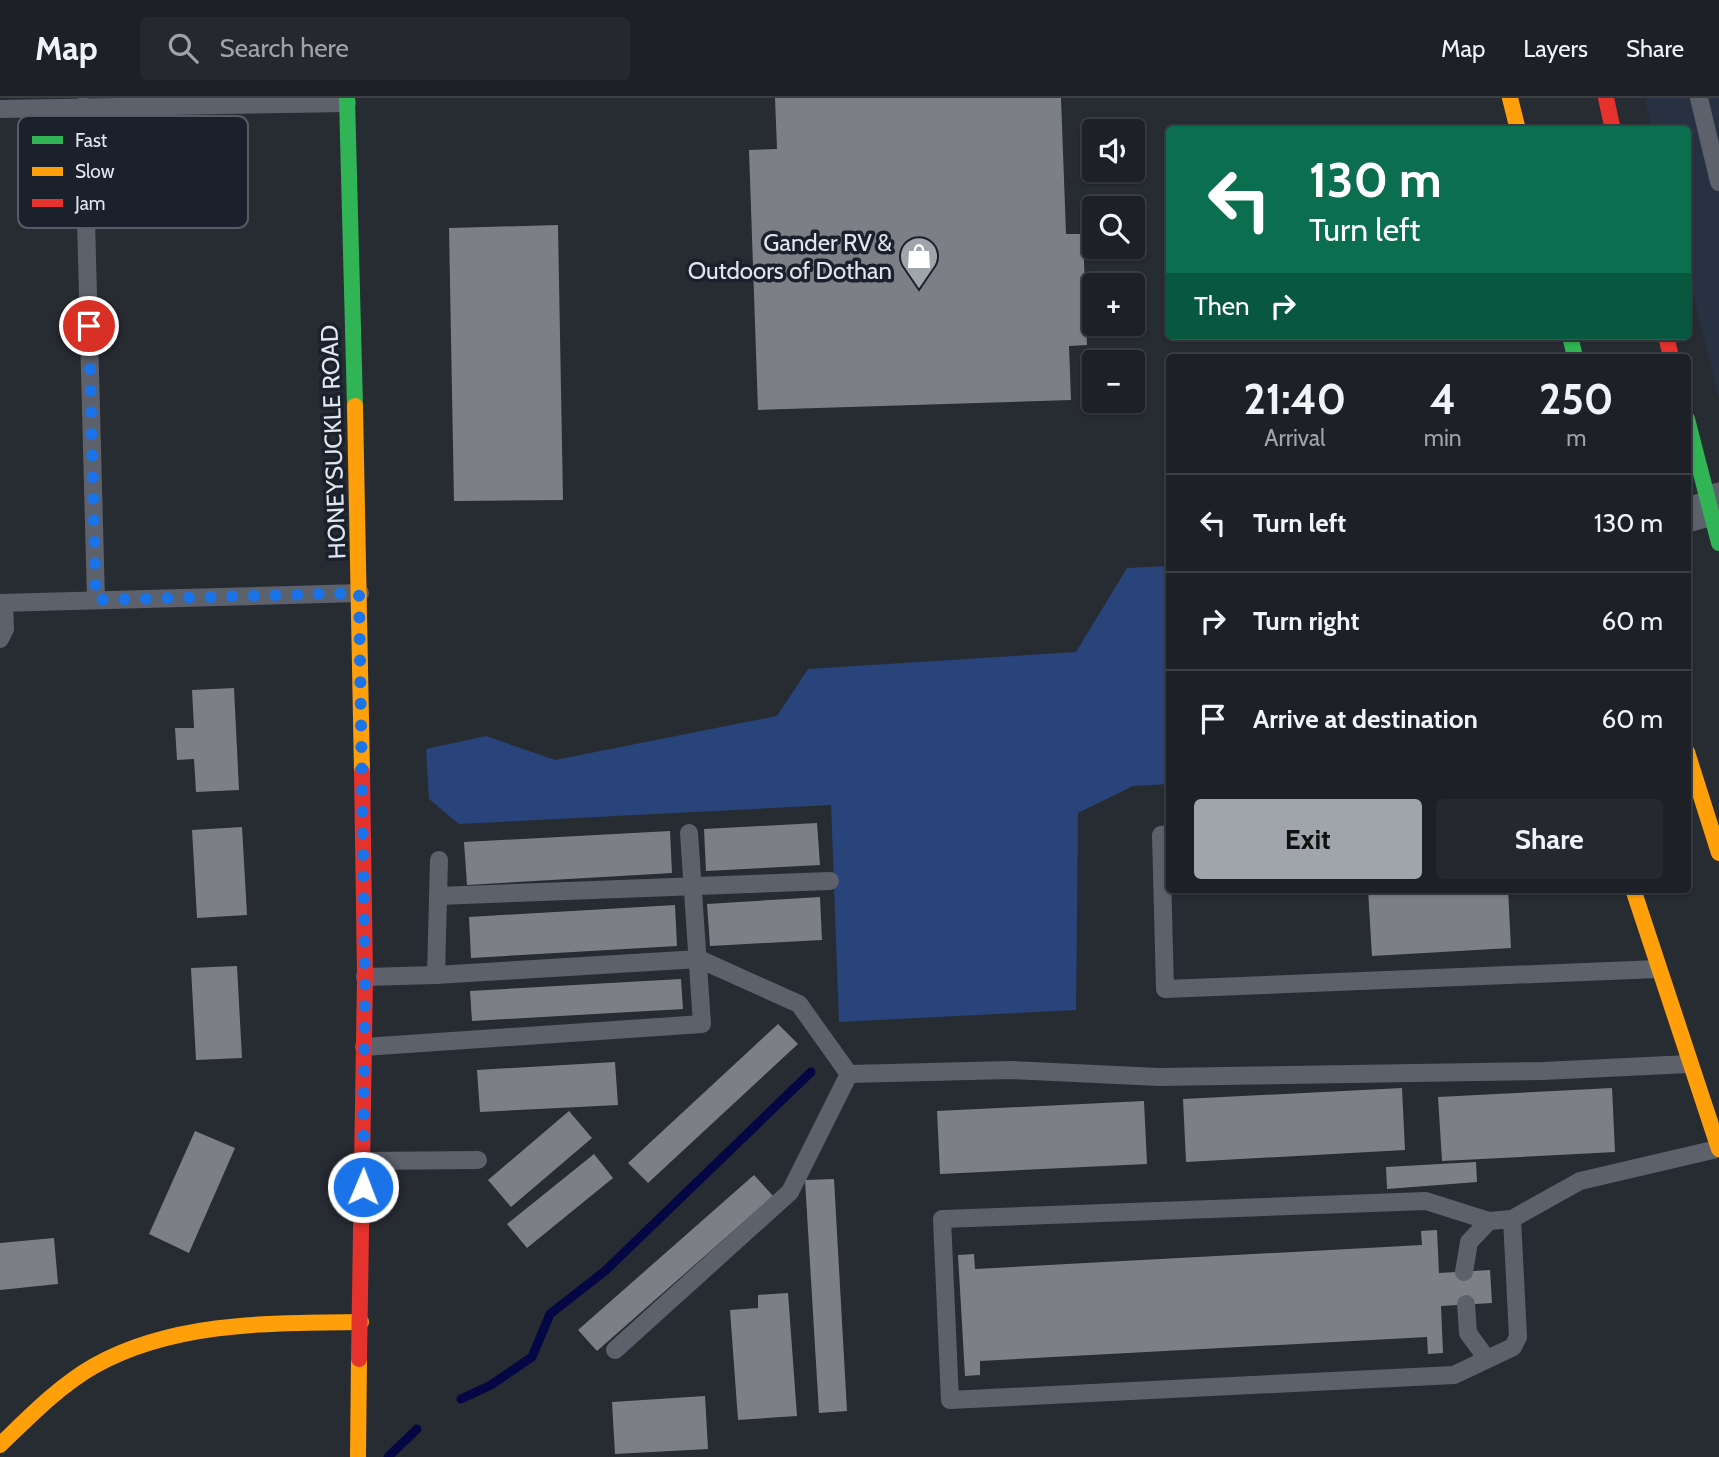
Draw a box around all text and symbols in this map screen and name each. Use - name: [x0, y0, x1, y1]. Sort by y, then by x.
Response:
- search box: [140, 17, 630, 80]
- text: Map: [35, 28, 98, 68]
- icon: search: [164, 29, 202, 67]
- text: Search here: [220, 32, 349, 64]
- text: Map: [1441, 34, 1485, 63]
- text: Layers: [1523, 34, 1588, 63]
- text: Share: [1626, 34, 1684, 63]
- legend: [18, 116, 248, 228]
- map controls: [1082, 119, 1145, 413]
- button: sound: [1082, 119, 1145, 182]
- text: Fast: [75, 129, 108, 152]
- text: 130 m: [1309, 150, 1442, 209]
- icon: left: [1194, 154, 1285, 245]
- text: Slow: [75, 160, 115, 183]
- text: Jam: [74, 192, 105, 215]
- button: search: [1082, 196, 1145, 259]
- text: Turn left: [1309, 210, 1420, 249]
- place label: Gander RV & Outdoors of Dothan: [688, 228, 892, 285]
- shop icon: Gander RV & Outdoors of Dothan: [898, 235, 940, 290]
- button: +: [1082, 273, 1145, 336]
- icon: right: [1264, 287, 1302, 325]
- text: Then: [1194, 290, 1250, 322]
- pin: [59, 296, 119, 356]
- icon: arrive: [70, 307, 108, 345]
- street label: HONEYSUCKLE ROAD: [314, 324, 352, 560]
- button: −: [1082, 350, 1145, 413]
- text: 21:40: [1243, 373, 1346, 425]
- text: 4: [1430, 373, 1456, 425]
- text: 250: [1539, 373, 1614, 425]
- text: Arrival: [1264, 424, 1325, 452]
- text: min: [1424, 424, 1462, 452]
- text: m: [1566, 424, 1586, 452]
- icon: left: [1194, 504, 1232, 542]
- text: Turn left: [1253, 507, 1346, 539]
- text: 130 m: [1594, 507, 1663, 539]
- icon: right: [1194, 602, 1232, 640]
- text: Turn right: [1253, 605, 1359, 637]
- text: 60 m: [1601, 605, 1663, 637]
- icon: arrive: [1194, 700, 1232, 738]
- text: Arrive at destination: [1253, 703, 1478, 735]
- text: 60 m: [1601, 703, 1663, 735]
- button: Exit: [1194, 799, 1422, 879]
- button: Share: [1436, 799, 1663, 879]
- position arrow: [326, 1150, 400, 1224]

